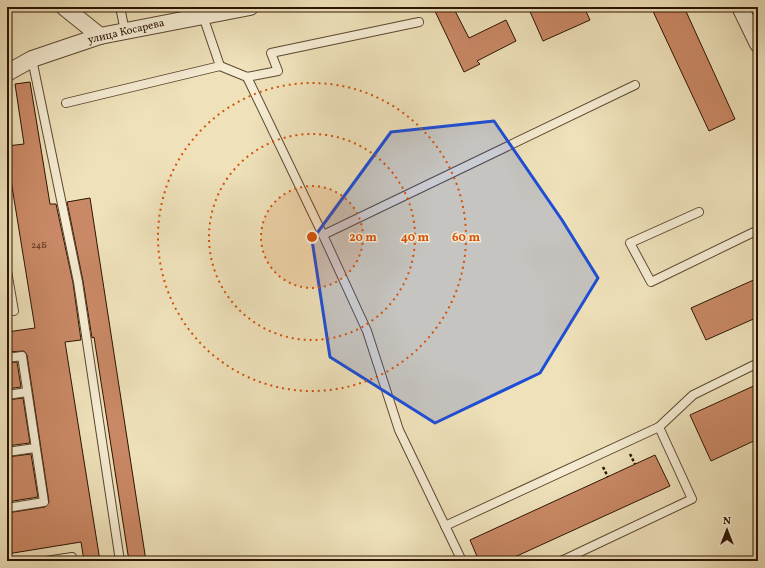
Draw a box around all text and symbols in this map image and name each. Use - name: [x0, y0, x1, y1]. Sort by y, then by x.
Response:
- street label: улица Косарева: [86, 16, 166, 48]
- centre of rings: [305, 230, 319, 244]
- text: 20 m: [349, 230, 377, 246]
- text: 40 m: [401, 230, 430, 246]
- text: 60 m: [452, 230, 480, 246]
- house number: 24Б: [31, 239, 47, 252]
- north arrow: [707, 510, 747, 550]
- text: N: [723, 514, 731, 529]

